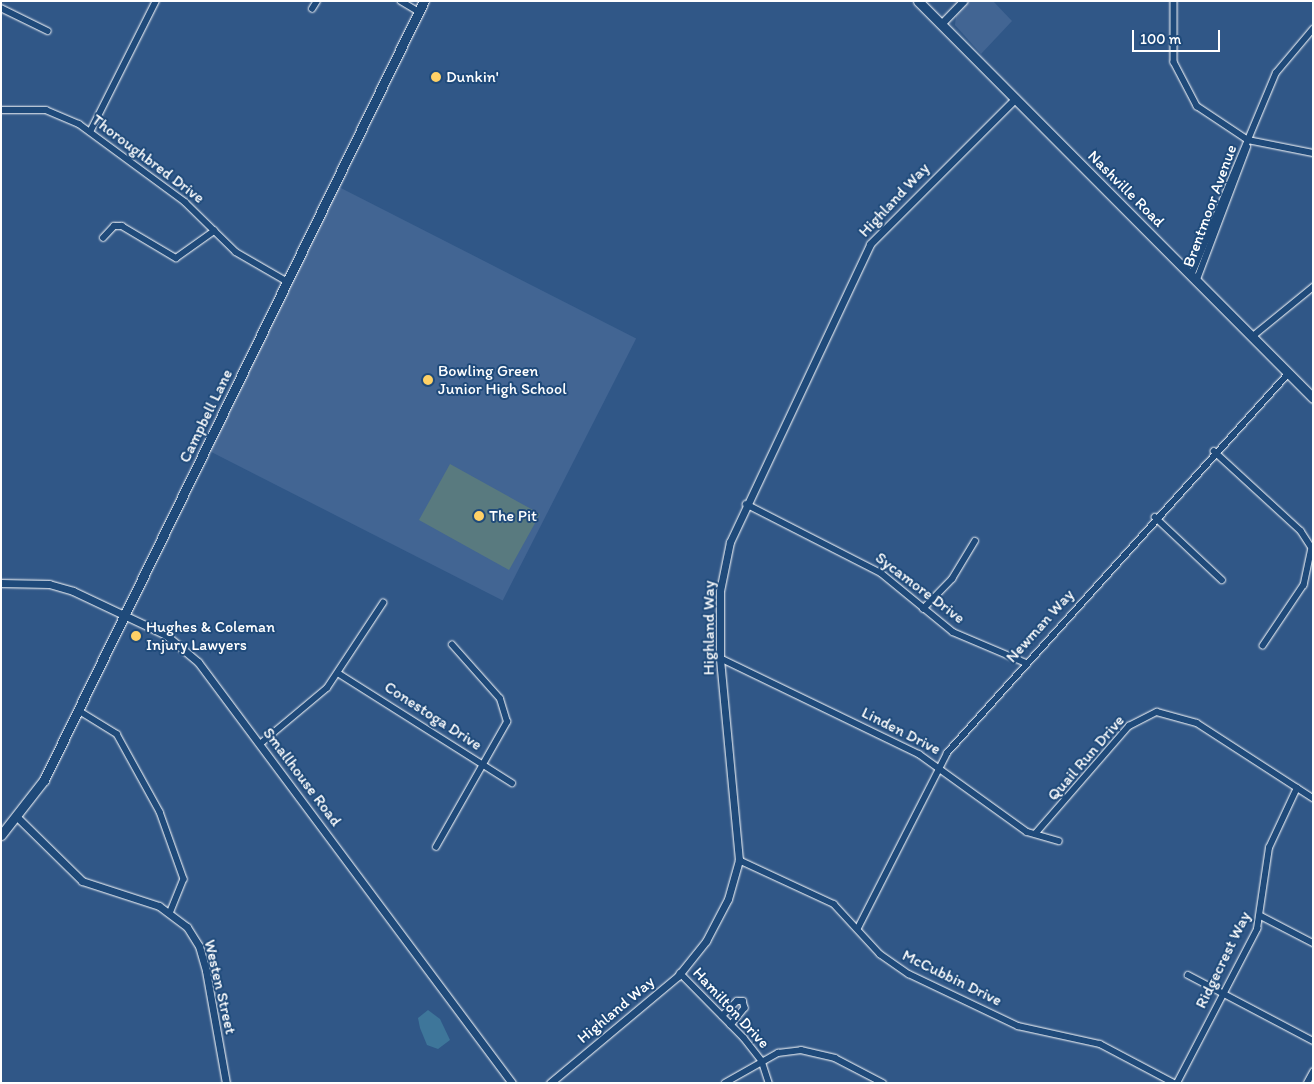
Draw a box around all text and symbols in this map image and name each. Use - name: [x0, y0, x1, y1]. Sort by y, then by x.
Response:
- scale bar: [1134, 20, 1222, 52]
- text: 100 m: [1140, 30, 1181, 48]
- place label: Dunkin': [446, 67, 499, 87]
- marker: Dunkin': [430, 71, 442, 83]
- street label: Thoroughbred Drive: [88, 110, 208, 208]
- street label: Brentmoor Avenue: [1179, 142, 1241, 270]
- street label: Nashville Road: [1084, 147, 1168, 231]
- street label: Highland Way: [855, 159, 933, 241]
- place label: Bowling Green Junior High School: [438, 361, 566, 399]
- street label: Campbell Lane: [175, 366, 237, 466]
- marker: Bowling Green Junior High School: [422, 374, 434, 386]
- place label: The Pit: [489, 506, 537, 526]
- marker: The Pit: [473, 510, 485, 522]
- street label: Sycamore Drive: [871, 548, 969, 628]
- street label: Highland Way: [699, 581, 719, 675]
- street label: Newman Way: [1002, 586, 1078, 666]
- place label: Hughes & Coleman Injury Lawyers: [146, 617, 276, 655]
- marker: Hughes & Coleman Injury Lawyers: [130, 630, 142, 642]
- street label: Conestoga Drive: [381, 677, 485, 755]
- street label: Linden Drive: [858, 703, 944, 759]
- street label: Quail Run Drive: [1043, 711, 1129, 805]
- street label: Smallhouse Road: [259, 724, 345, 830]
- street label: Ridgecrest Way: [1191, 908, 1255, 1012]
- street label: Westen Street: [200, 938, 240, 1036]
- street label: McCubbin Drive: [899, 946, 1005, 1010]
- street label: Hamilton Drive: [688, 963, 774, 1053]
- street label: Highland Way: [574, 972, 658, 1048]

